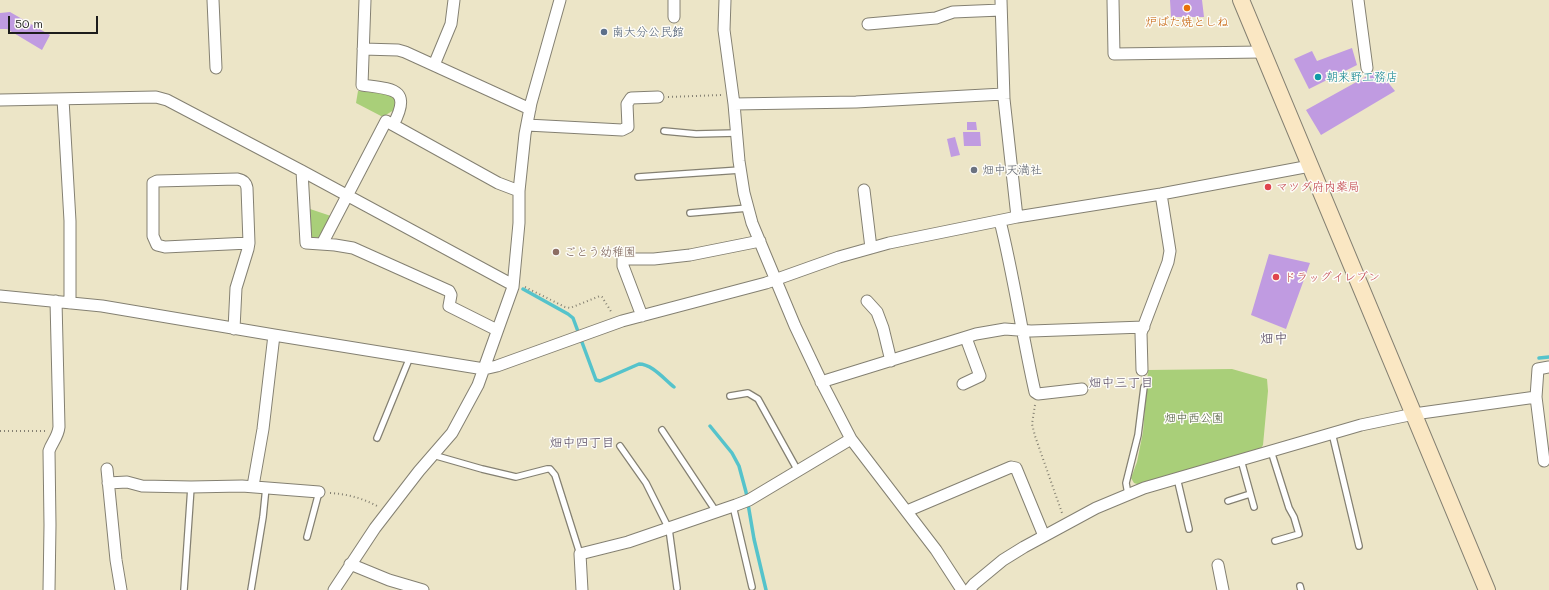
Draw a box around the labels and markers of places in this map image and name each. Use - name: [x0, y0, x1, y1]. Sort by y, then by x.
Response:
- marker: 炉ばた焼としね: [1182, 3, 1192, 13]
- place label: 炉ばた焼としね: [1145, 15, 1229, 29]
- place label: 南大分公民館: [612, 25, 684, 39]
- marker: 南大分公民館: [599, 27, 609, 37]
- place label: 朝来野工務店: [1326, 70, 1398, 84]
- marker: 朝来野工務店: [1313, 72, 1323, 82]
- place label: 畑中天満社: [982, 163, 1042, 177]
- marker: 畑中天満社: [969, 165, 979, 175]
- place label: マツダ府内薬局: [1276, 180, 1360, 194]
- marker: マツダ府内薬局: [1263, 182, 1273, 192]
- place label: ごとう幼稚園: [564, 245, 636, 259]
- marker: ごとう幼稚園: [551, 247, 561, 257]
- place label: ドラッグイレブン: [1284, 270, 1380, 284]
- marker: ドラッグイレブン: [1271, 272, 1281, 282]

